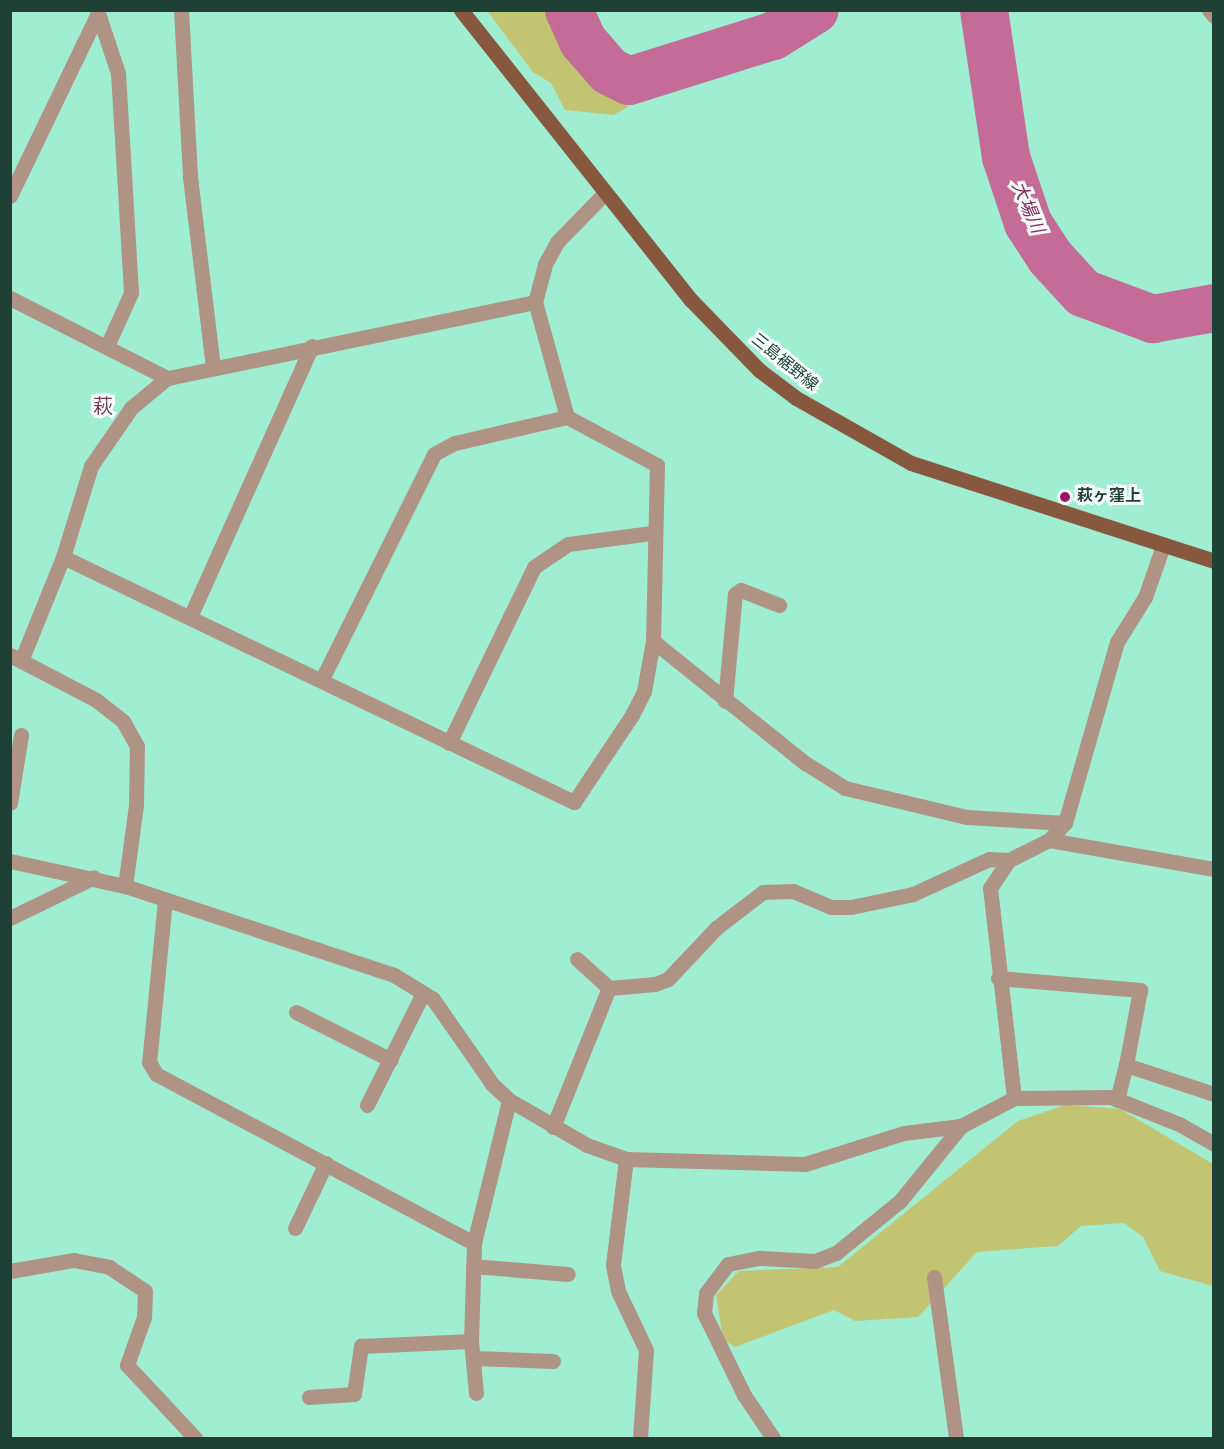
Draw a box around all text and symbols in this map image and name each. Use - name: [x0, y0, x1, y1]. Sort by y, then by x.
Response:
- water label: 大場川: [1006, 179, 1046, 237]
- street label: 三島裾野線: [747, 330, 821, 396]
- district label: 萩: [93, 396, 113, 420]
- place label: 萩ヶ窪上: [1077, 487, 1141, 507]
- marker: 萩ヶ窪上: [1058, 490, 1072, 504]

